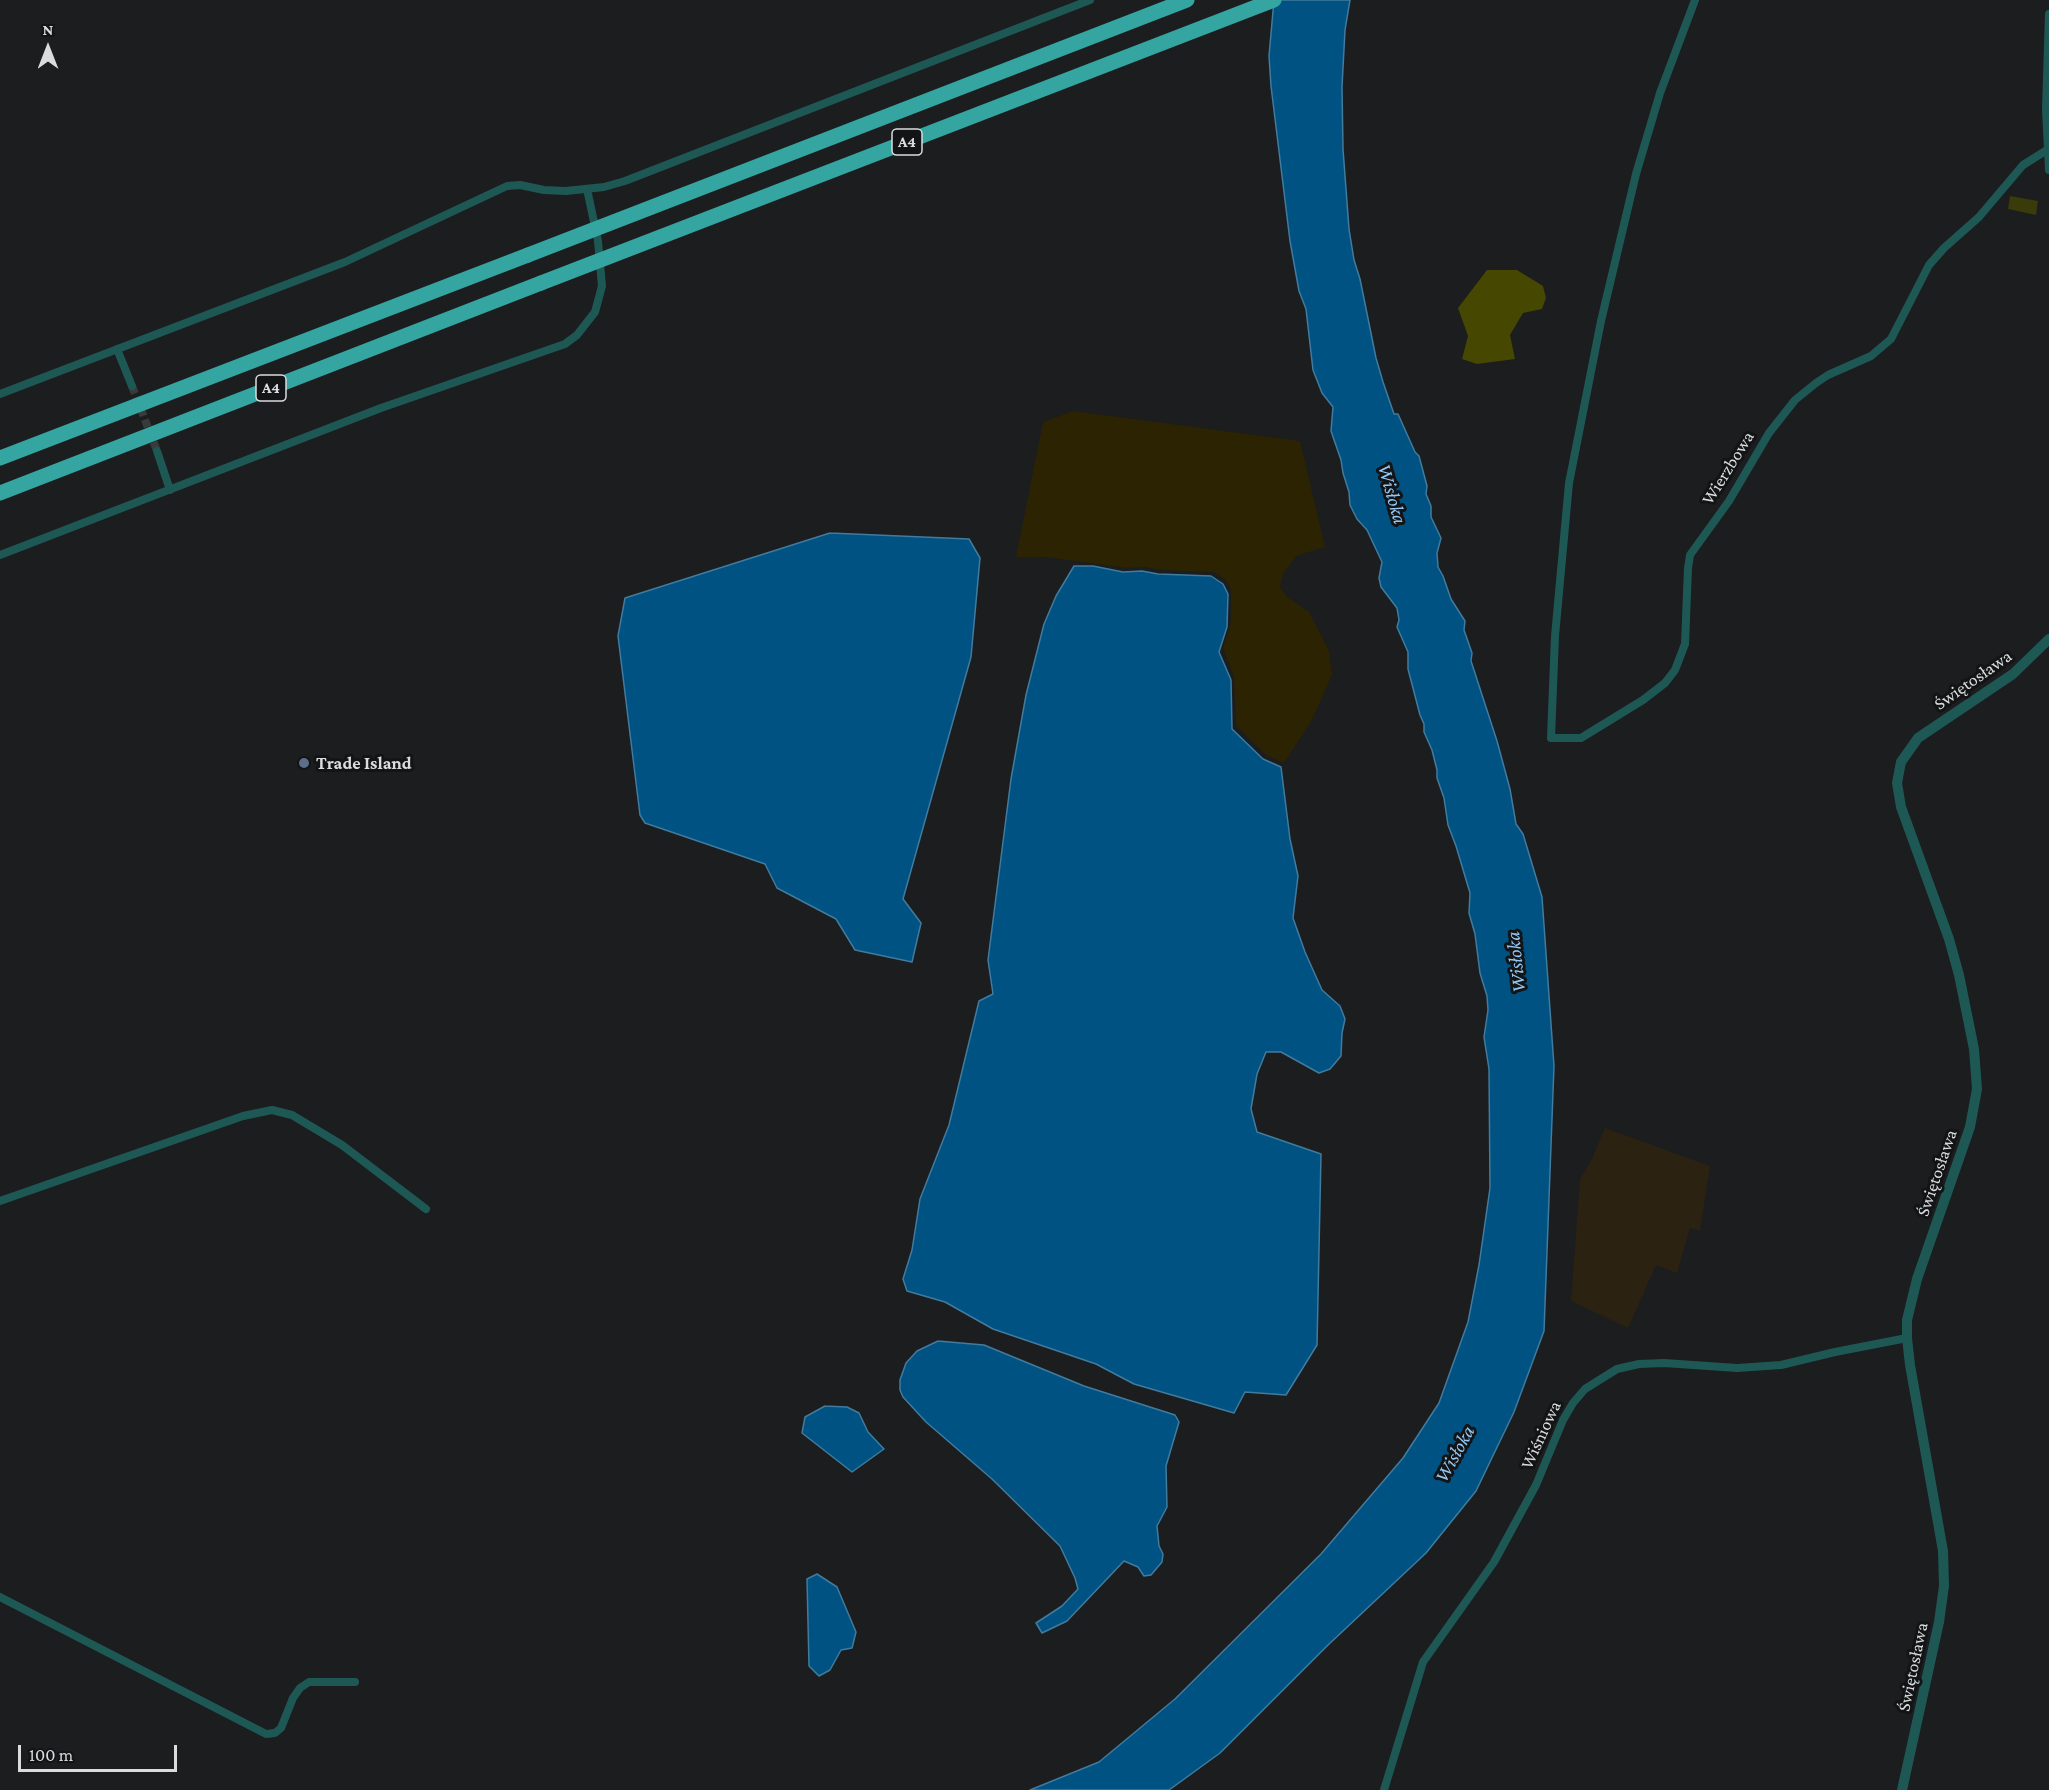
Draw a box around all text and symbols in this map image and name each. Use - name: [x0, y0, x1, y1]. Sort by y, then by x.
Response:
- north arrow: [18, 18, 78, 78]
- text: N: [43, 21, 53, 38]
- road number: A4: [892, 129, 922, 155]
- road number: A4: [256, 375, 286, 401]
- street label: Wierzbowa: [1697, 427, 1759, 509]
- water label: Wisłoka: [1372, 461, 1412, 527]
- street label: Świętosława: [1930, 645, 2016, 715]
- place label: Trade Island: [316, 752, 412, 774]
- marker: Trade Island: [297, 756, 311, 770]
- water label: Wisłoka: [1501, 930, 1531, 994]
- street label: Świętosława: [1912, 1127, 1962, 1219]
- street label: Wiśniowa: [1516, 1397, 1566, 1473]
- water label: Wisłoka: [1430, 1421, 1480, 1487]
- street label: Świętosława: [1893, 1621, 1933, 1713]
- scale bar: [21, 1733, 180, 1771]
- text: 100 m: [29, 1745, 73, 1765]

